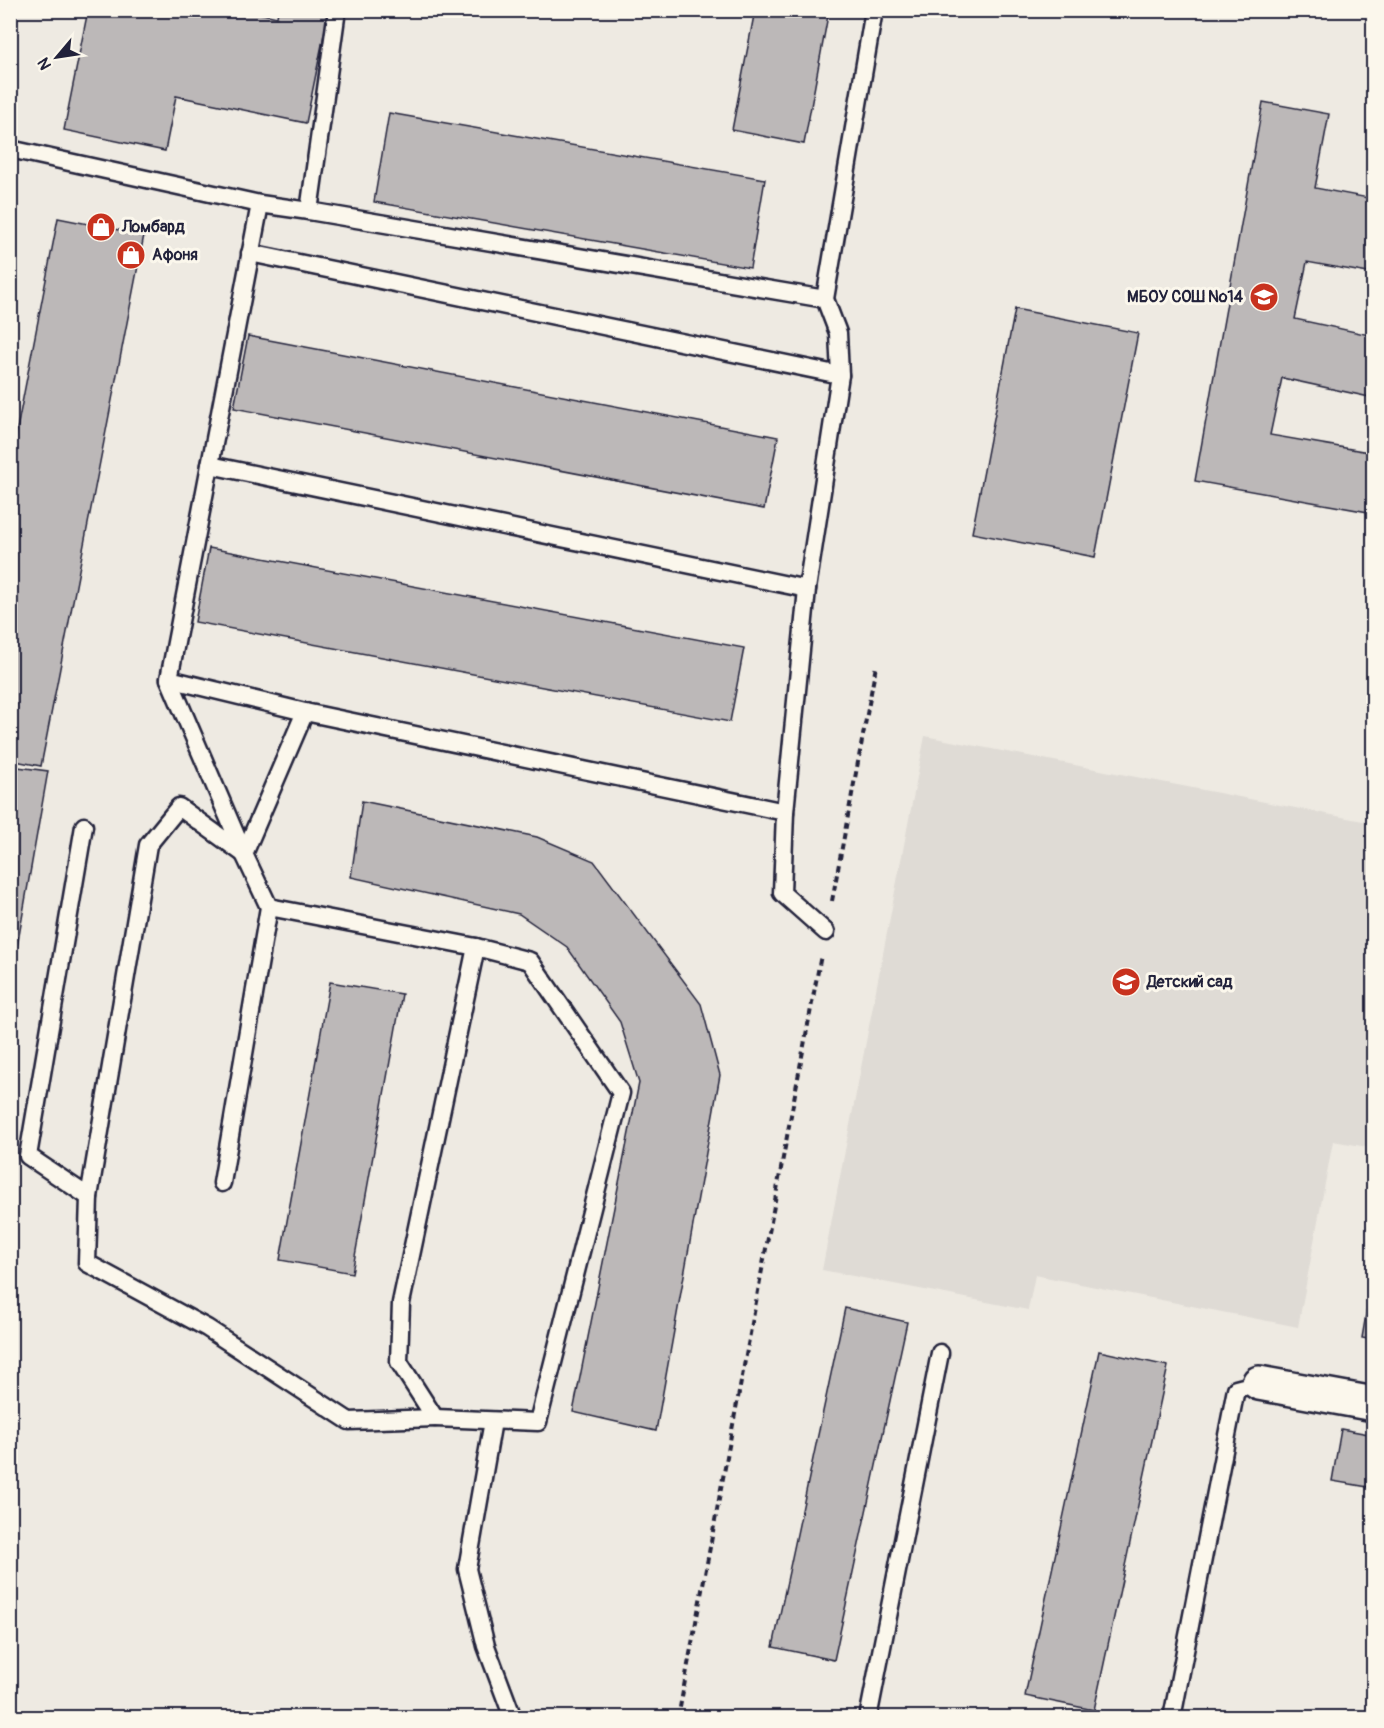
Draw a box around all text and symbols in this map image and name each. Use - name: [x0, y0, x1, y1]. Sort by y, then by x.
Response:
- north arrow: [27, 27, 87, 87]
- text: N: [33, 54, 56, 73]
- shop icon: Ломбард: [85, 211, 117, 243]
- place label: Ломбард: [121, 217, 185, 237]
- shop icon: Афоня: [115, 239, 147, 271]
- place label: Афоня: [152, 245, 198, 265]
- school or university icon: МБОУ СОШ №14: [1248, 281, 1280, 313]
- place label: МБОУ СОШ №14: [1127, 287, 1244, 307]
- school or university icon: Детский сад: [1110, 966, 1142, 998]
- place label: Детский сад: [1146, 972, 1233, 992]

